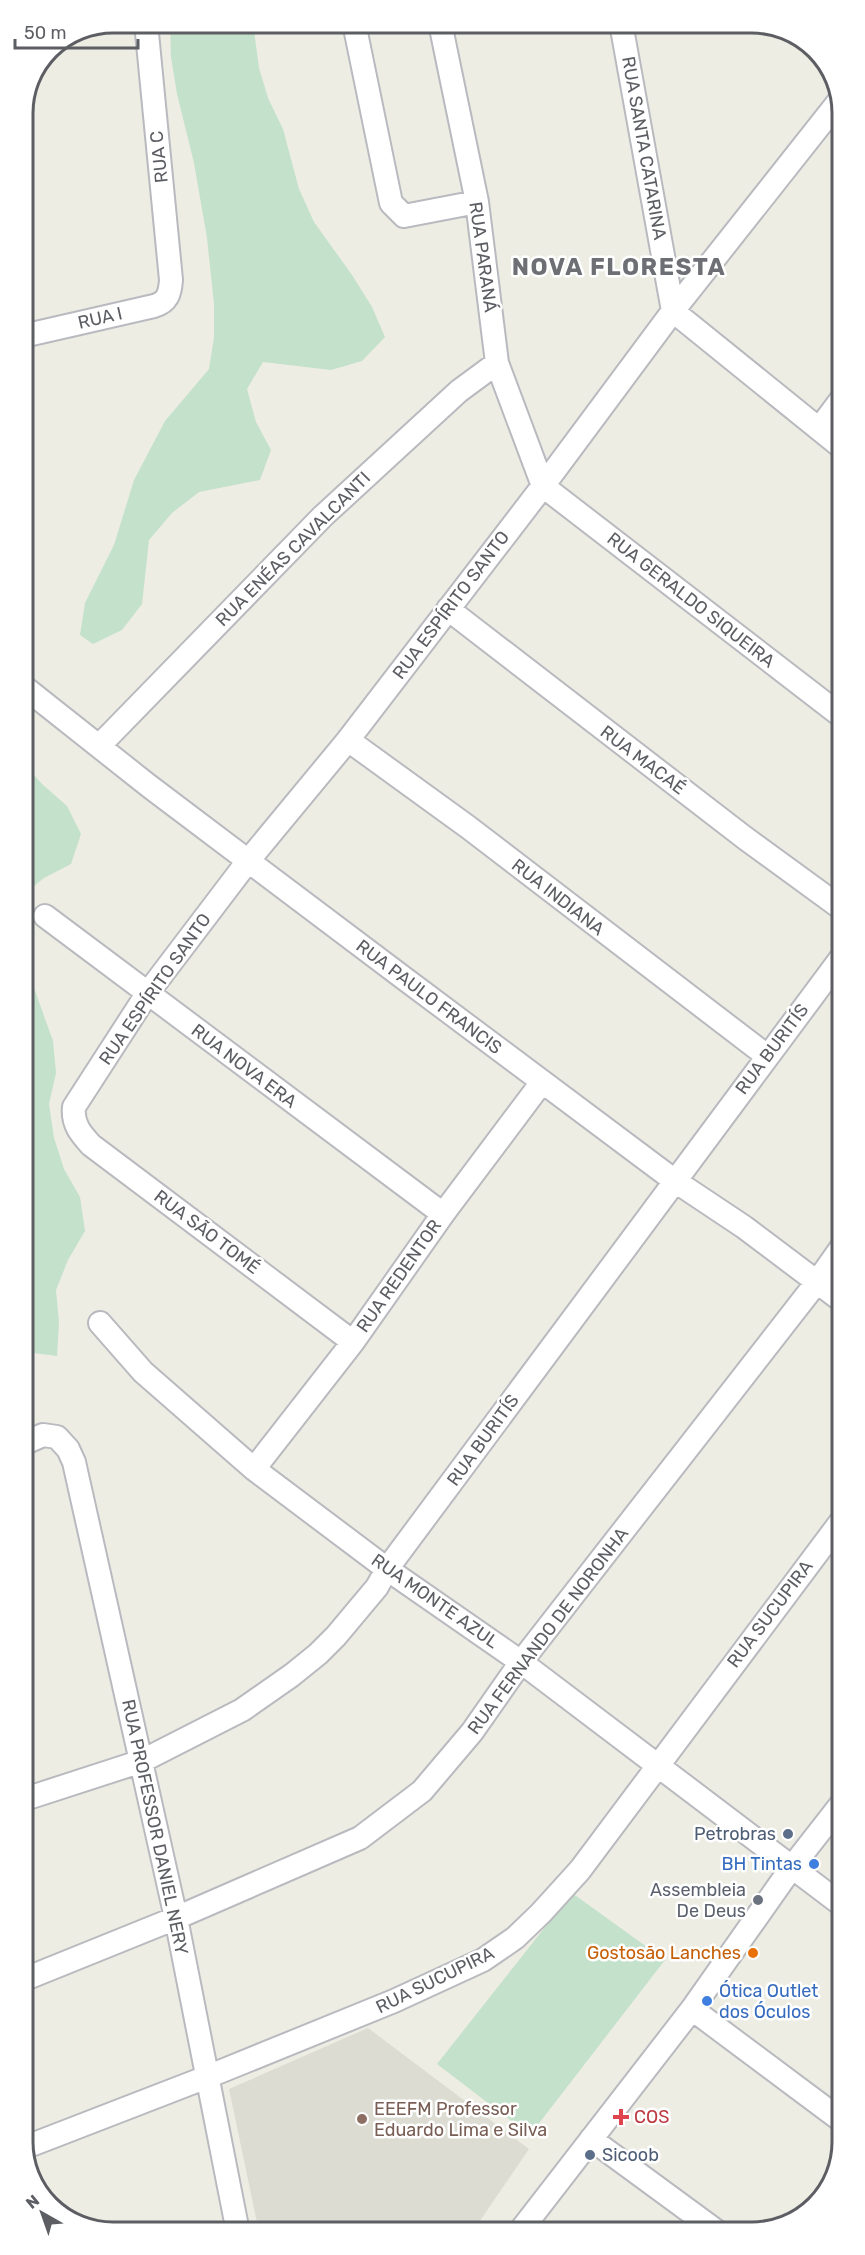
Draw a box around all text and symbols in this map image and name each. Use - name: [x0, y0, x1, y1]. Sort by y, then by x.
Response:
- scale bar: [15, 12, 138, 50]
- text: 50 m: [24, 22, 67, 44]
- street label: RUA SANTA CATARINA: [617, 55, 671, 241]
- street label: RUA C: [145, 130, 173, 184]
- street label: RUA PARANÁ: [464, 200, 502, 314]
- district label: NOVA FLORESTA: [512, 253, 726, 281]
- street label: RUA I: [76, 302, 124, 334]
- street label: RUA ENÉAS CAVALCANTI: [211, 467, 375, 631]
- street label: RUA ESPÍRITO SANTO: [388, 526, 514, 684]
- street label: RUA GERALDO SIQUEIRA: [603, 528, 779, 672]
- street label: RUA MACAÉ: [596, 721, 690, 799]
- street label: RUA INDIANA: [507, 854, 609, 940]
- street label: RUA ESPÍRITO SANTO: [94, 909, 216, 1069]
- street label: RUA PAULO FRANCIS: [352, 935, 506, 1059]
- street label: RUA BURITÍS: [731, 999, 813, 1099]
- street label: RUA NOVA ERA: [187, 1019, 301, 1113]
- street label: RUA SÃO TOMÉ: [150, 1185, 264, 1279]
- street label: RUA REDENTOR: [352, 1215, 446, 1337]
- street label: RUA BURITÍS: [442, 1390, 524, 1490]
- street label: RUA FERNANDO DE NORONHA: [463, 1523, 633, 1739]
- street label: RUA MONTE AZUL: [367, 1549, 503, 1653]
- street label: RUA SUCUPIRA: [722, 1556, 818, 1672]
- street label: RUA PROFESSOR DANIEL NERY: [117, 1697, 193, 1957]
- place label: Petrobras: [694, 1823, 776, 1845]
- marker: Petrobras: [781, 1827, 795, 1841]
- place label: BH Tintas: [722, 1853, 802, 1875]
- marker: BH Tintas: [807, 1857, 821, 1871]
- place label: Assembleia De Deus: [650, 1879, 746, 1922]
- marker: Assembleia De Deus: [751, 1893, 765, 1907]
- street label: RUA SUCUPIRA: [372, 1942, 498, 2018]
- place label: Gostosão Lanches: [587, 1942, 741, 1964]
- marker: Gostosão Lanches: [746, 1946, 760, 1960]
- place label: Ótica Outlet dos Óculos: [719, 1980, 818, 2023]
- marker: Ótica Outlet dos Óculos: [700, 1994, 714, 2008]
- place label: EEEFM Professor Eduardo Lima e Silva: [374, 2098, 547, 2141]
- place label: COS: [634, 2106, 669, 2128]
- marker: COS: [612, 2108, 630, 2126]
- marker: EEEFM Professor Eduardo Lima e Silva: [355, 2112, 369, 2126]
- place label: Sicoob: [602, 2144, 659, 2166]
- marker: Sicoob: [583, 2148, 597, 2162]
- north arrow: [12, 2183, 72, 2243]
- text: N: [22, 2191, 43, 2213]

